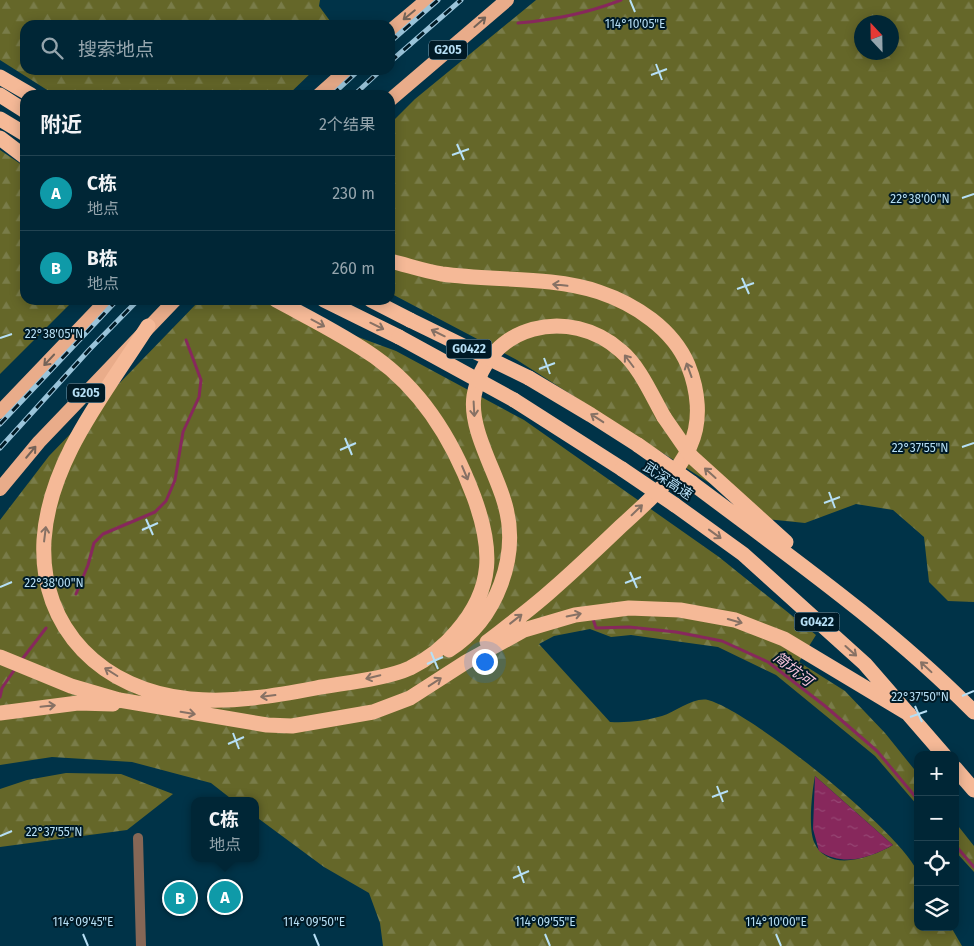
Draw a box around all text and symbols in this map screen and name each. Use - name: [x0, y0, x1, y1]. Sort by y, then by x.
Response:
- one-way arrow: [402, 10, 415, 21]
- north arrow: [854, 15, 899, 60]
- one-way arrow: [473, 17, 486, 28]
- text: 114°10'05"E: [605, 17, 665, 31]
- search box: [20, 20, 395, 75]
- icon: search: [38, 34, 66, 62]
- text: 搜索地点: [78, 38, 154, 61]
- road number: G205: [429, 40, 467, 60]
- text: 附近: [40, 112, 82, 138]
- text: 2个结果: [319, 115, 375, 134]
- text: C栋: [87, 172, 117, 195]
- text: A: [51, 184, 61, 203]
- text: 230 m: [332, 184, 375, 203]
- text: 22°38'00"N: [890, 192, 950, 206]
- text: 地点: [87, 199, 119, 218]
- text: B栋: [87, 247, 118, 270]
- text: B: [51, 259, 61, 278]
- text: 260 m: [332, 259, 375, 278]
- text: 地点: [87, 274, 119, 293]
- one-way arrow: [553, 280, 569, 290]
- one-way arrow: [311, 318, 326, 328]
- one-way arrow: [369, 322, 384, 331]
- text: 22°38'05"N: [25, 327, 83, 341]
- one-way arrow: [430, 328, 445, 338]
- road number: G0422: [446, 339, 492, 358]
- one-way arrow: [43, 353, 55, 366]
- one-way arrow: [624, 354, 634, 368]
- one-way arrow: [684, 362, 693, 378]
- road number: G205: [67, 383, 105, 402]
- one-way arrow: [470, 400, 479, 416]
- one-way arrow: [590, 413, 604, 424]
- text: 22°37'55"N: [892, 441, 948, 455]
- one-way arrow: [26, 445, 37, 458]
- street label: 武深高速: [640, 458, 696, 504]
- one-way arrow: [461, 465, 470, 481]
- one-way arrow: [704, 467, 717, 479]
- one-way arrow: [631, 505, 643, 517]
- one-way arrow: [40, 527, 50, 543]
- one-way arrow: [708, 529, 722, 539]
- text: 22°38'00"N: [24, 576, 84, 590]
- one-way arrow: [566, 610, 582, 620]
- road number: G0422: [794, 612, 840, 632]
- one-way arrow: [509, 613, 522, 624]
- one-way arrow: [727, 616, 743, 626]
- one-way arrow: [844, 646, 857, 657]
- water label: 简坑河: [770, 648, 819, 692]
- your location: [472, 649, 498, 675]
- one-way arrow: [920, 661, 932, 673]
- one-way arrow: [104, 667, 118, 678]
- one-way arrow: [366, 673, 382, 682]
- one-way arrow: [428, 676, 442, 687]
- text: 22°37'50"N: [891, 690, 949, 704]
- one-way arrow: [261, 691, 277, 701]
- one-way arrow: [40, 702, 56, 711]
- one-way arrow: [180, 708, 196, 718]
- map controls: [914, 751, 959, 931]
- button: +: [914, 751, 959, 796]
- button: −: [914, 796, 959, 841]
- popup: [191, 797, 259, 862]
- text: C栋: [209, 808, 239, 831]
- text: 22°37'55"N: [26, 825, 82, 839]
- text: 地点: [209, 835, 241, 854]
- button: locate: [914, 841, 959, 886]
- pin: A: [209, 878, 241, 916]
- pin: B: [164, 879, 196, 917]
- button: layers: [914, 886, 959, 931]
- text: 114°09'45"E: [52, 915, 114, 929]
- text: 114°09'50"E: [283, 915, 345, 929]
- text: 114°09'55"E: [514, 915, 576, 929]
- text: 114°10'00"E: [745, 915, 807, 929]

